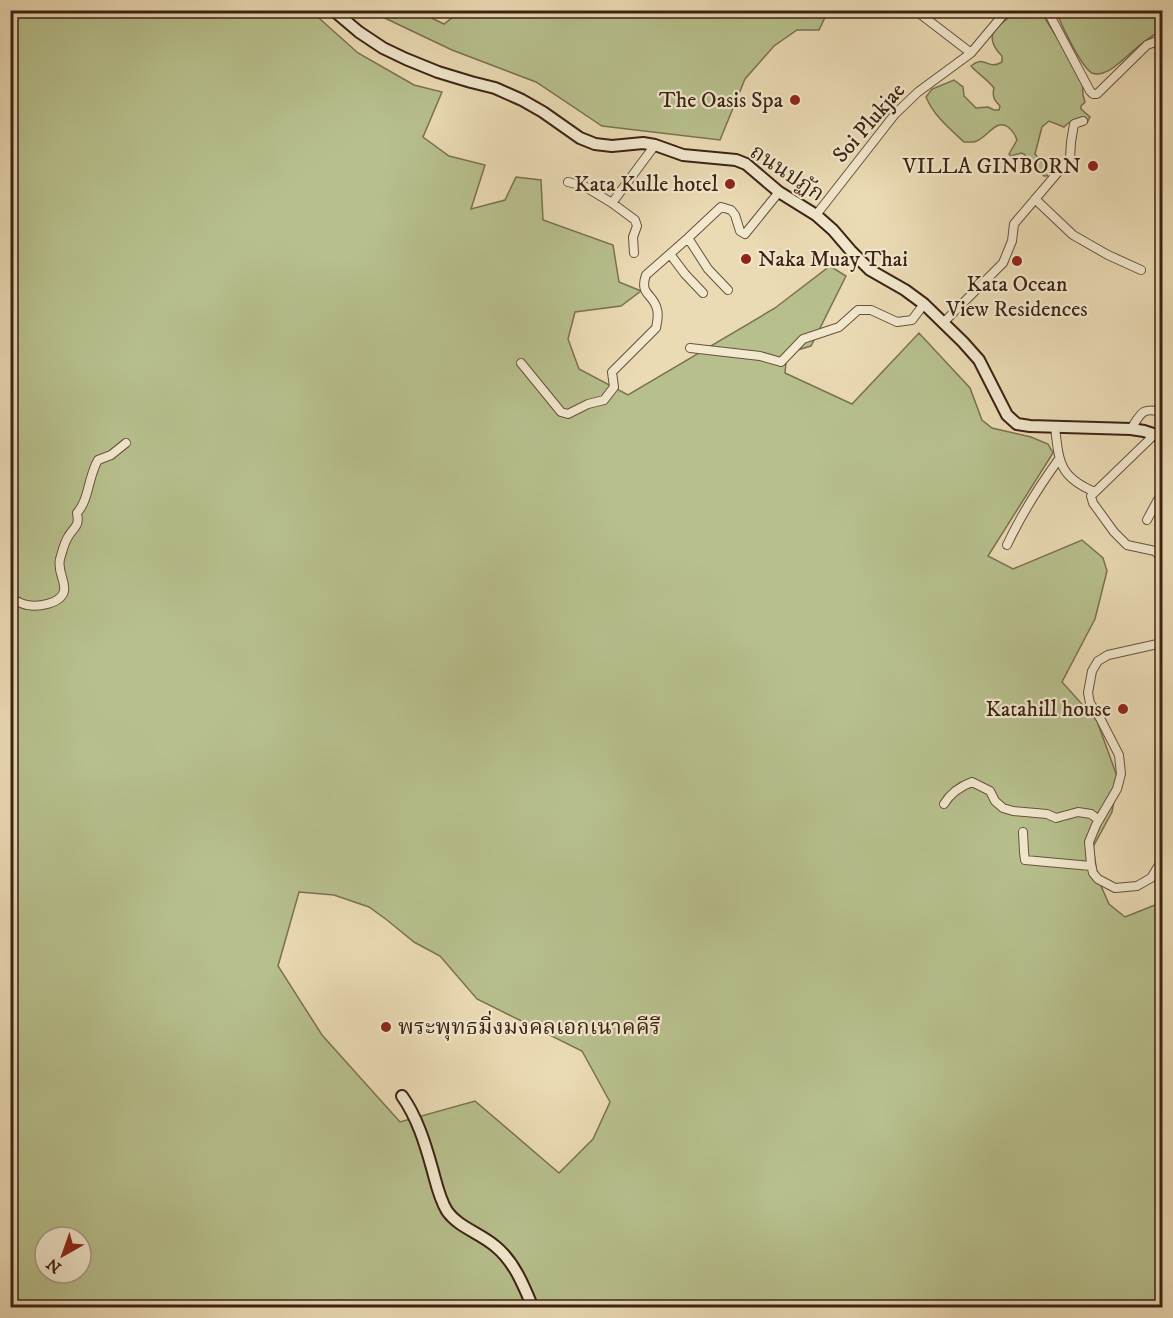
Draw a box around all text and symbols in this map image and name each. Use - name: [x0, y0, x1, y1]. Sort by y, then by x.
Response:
- street label: Soi Plukjae: [827, 78, 911, 168]
- place label: The Oasis Spa: [659, 87, 784, 114]
- marker: The Oasis Spa: [788, 93, 802, 107]
- street label: ถนนปฏัก: [745, 138, 829, 208]
- place label: VILLA GINBORN: [902, 153, 1081, 180]
- marker: VILLA GINBORN: [1086, 159, 1100, 173]
- place label: Kata Kulle hotel: [574, 171, 718, 198]
- marker: Kata Kulle hotel: [723, 177, 737, 191]
- place label: Naka Muay Thai: [758, 246, 908, 273]
- marker: Naka Muay Thai: [739, 252, 753, 266]
- marker: Kata Ocean View Residences: [1010, 254, 1024, 268]
- place label: Kata Ocean View Residences: [945, 271, 1088, 323]
- place label: Katahill house: [985, 696, 1111, 723]
- marker: Katahill house: [1116, 702, 1130, 716]
- place label: พระพุทธมิ่งมงคลเอกเนาคคีรี: [398, 1010, 661, 1041]
- marker: พระพุทธมิ่งมงคลเอกเนาคคีรี: [379, 1020, 393, 1034]
- north arrow: [33, 1225, 93, 1285]
- text: N: [43, 1254, 65, 1278]

